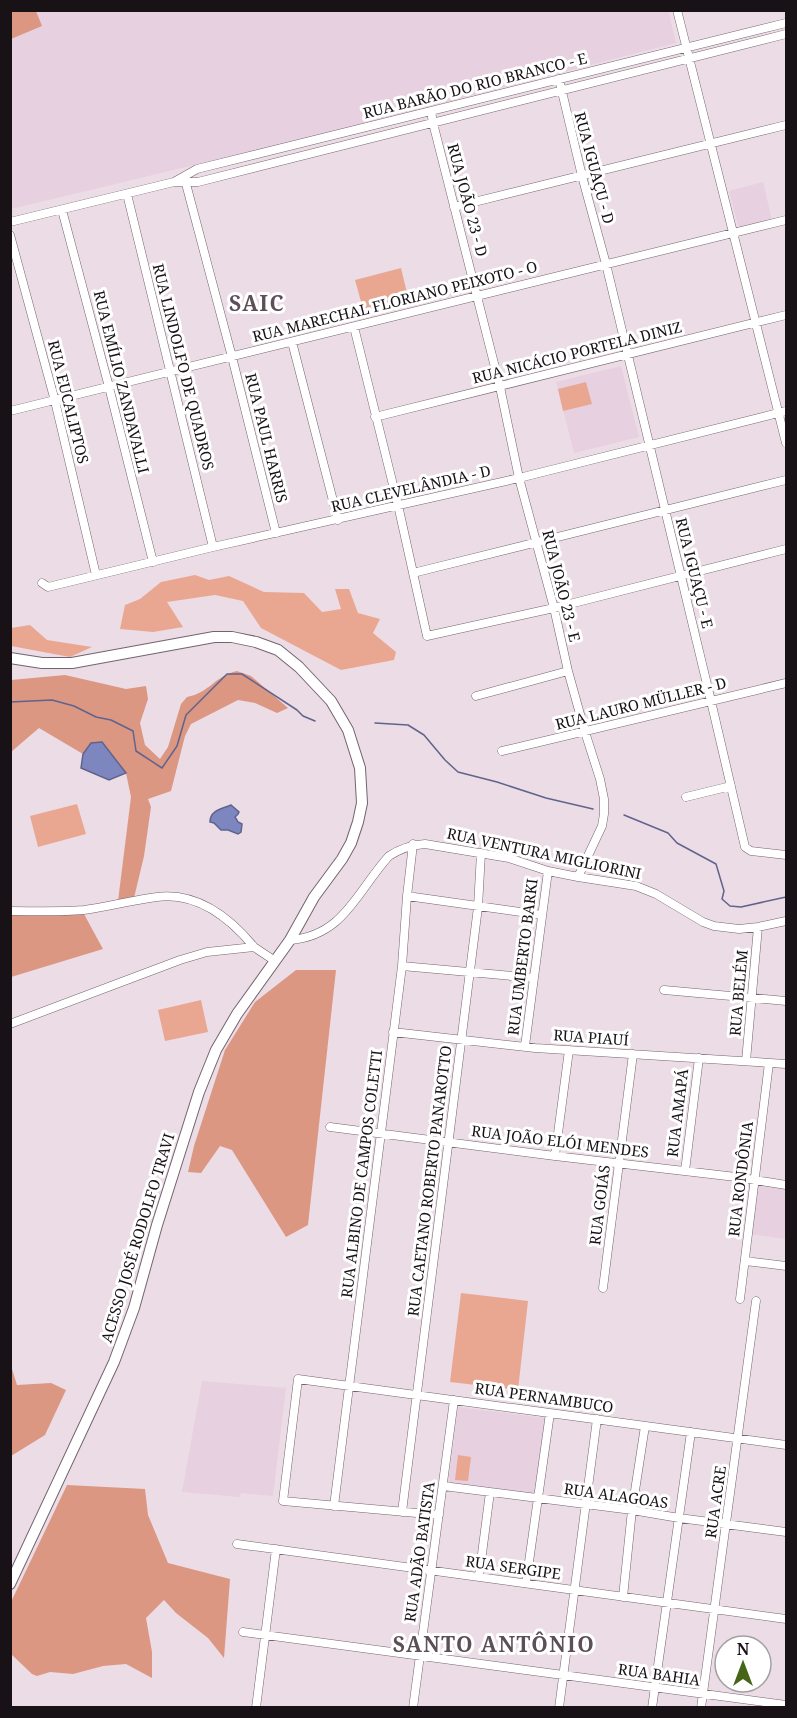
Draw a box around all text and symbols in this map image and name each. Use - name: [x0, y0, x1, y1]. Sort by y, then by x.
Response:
- street label: RUA BARÃO DO RIO BRANCO - E: [361, 48, 589, 123]
- street label: RUA IGUAÇU - D: [570, 110, 620, 226]
- street label: RUA JOÃO 23 - D: [443, 141, 493, 259]
- street label: RUA MARECHAL FLORIANO PEIXOTO - O: [250, 256, 539, 346]
- street label: RUA LINDOLFO DE QUADROS: [149, 261, 219, 472]
- street label: RUA EMÍLIO ZANDAVALLI: [90, 288, 154, 475]
- district label: SAIC: [229, 289, 285, 317]
- street label: RUA NICÁCIO PORTELA DINIZ: [470, 316, 684, 388]
- street label: RUA EUCALIPTOS: [44, 338, 94, 466]
- street label: RUA PAUL HARRIS: [241, 371, 293, 505]
- street label: RUA CLEVELÂNDIA - D: [329, 460, 493, 516]
- street label: RUA IGUAÇU - E: [672, 515, 718, 630]
- street label: RUA JOÃO 23 - E: [538, 528, 586, 644]
- street label: RUA LAURO MÜLLER - D: [553, 672, 728, 734]
- street label: RUA VENTURA MIGLIORINI: [445, 823, 643, 883]
- street label: RUA UMBERTO BARKI: [502, 877, 542, 1037]
- street label: RUA BELÉM: [724, 949, 752, 1037]
- street label: RUA PIAUÍ: [553, 1024, 630, 1050]
- street label: RUA CAETANO ROBERTO PANAROTTO: [402, 1044, 456, 1318]
- street label: RUA ALBINO DE CAMPOS COLETTI: [336, 1049, 386, 1299]
- street label: RUA AMAPÁ: [662, 1067, 692, 1158]
- street label: RUA JOÃO ELÓI MENDES: [470, 1120, 650, 1162]
- street label: RUA RONDÔNIA: [723, 1120, 757, 1238]
- street label: ACESSO JOSÉ RODOLFO TRAVI: [96, 1131, 178, 1345]
- street label: RUA GOIÁS: [584, 1164, 614, 1246]
- street label: RUA PERNAMBUCO: [473, 1377, 615, 1417]
- street label: RUA ACRE: [700, 1464, 730, 1540]
- street label: RUA ALAGOAS: [563, 1478, 670, 1512]
- street label: RUA ADÃO BATISTA: [399, 1480, 439, 1623]
- street label: RUA SERGIPE: [464, 1550, 562, 1584]
- district label: SANTO ANTÔNIO: [393, 1630, 595, 1658]
- north arrow: [713, 1634, 773, 1694]
- text: N: [737, 1638, 750, 1660]
- street label: RUA BAHIA: [617, 1658, 702, 1690]

